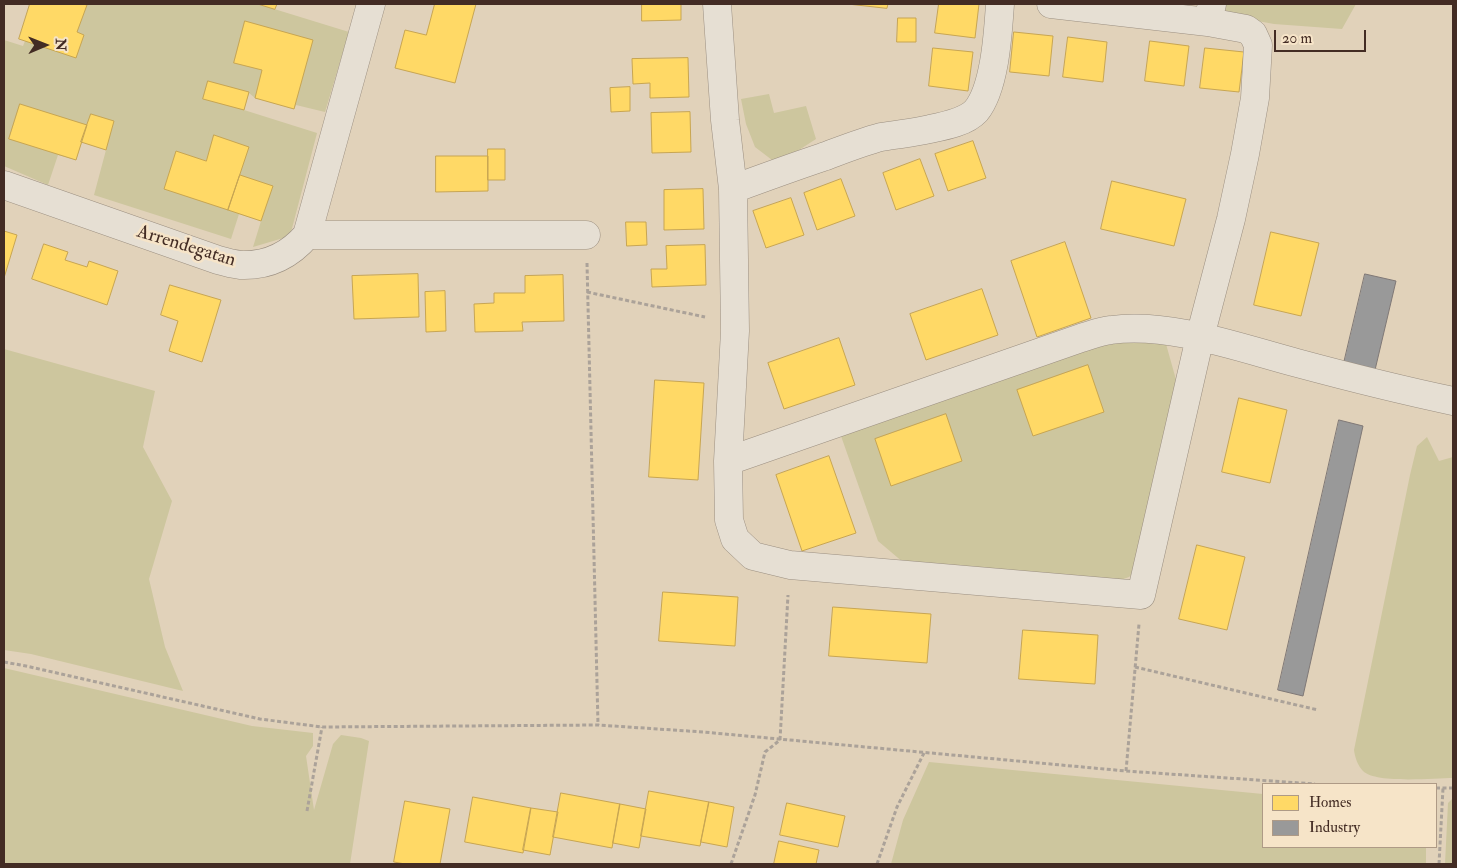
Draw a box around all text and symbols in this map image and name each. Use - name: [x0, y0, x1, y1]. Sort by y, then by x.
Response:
- north arrow: [20, 20, 70, 70]
- scale bar: [1277, 20, 1370, 52]
- text: 20 m: [1282, 29, 1312, 48]
- text: N: [52, 38, 69, 51]
- street label: Arrendegatan: [134, 221, 238, 273]
- legend: [1262, 783, 1437, 848]
- text: Homes: [1309, 793, 1351, 812]
- text: Industry: [1309, 818, 1360, 837]

